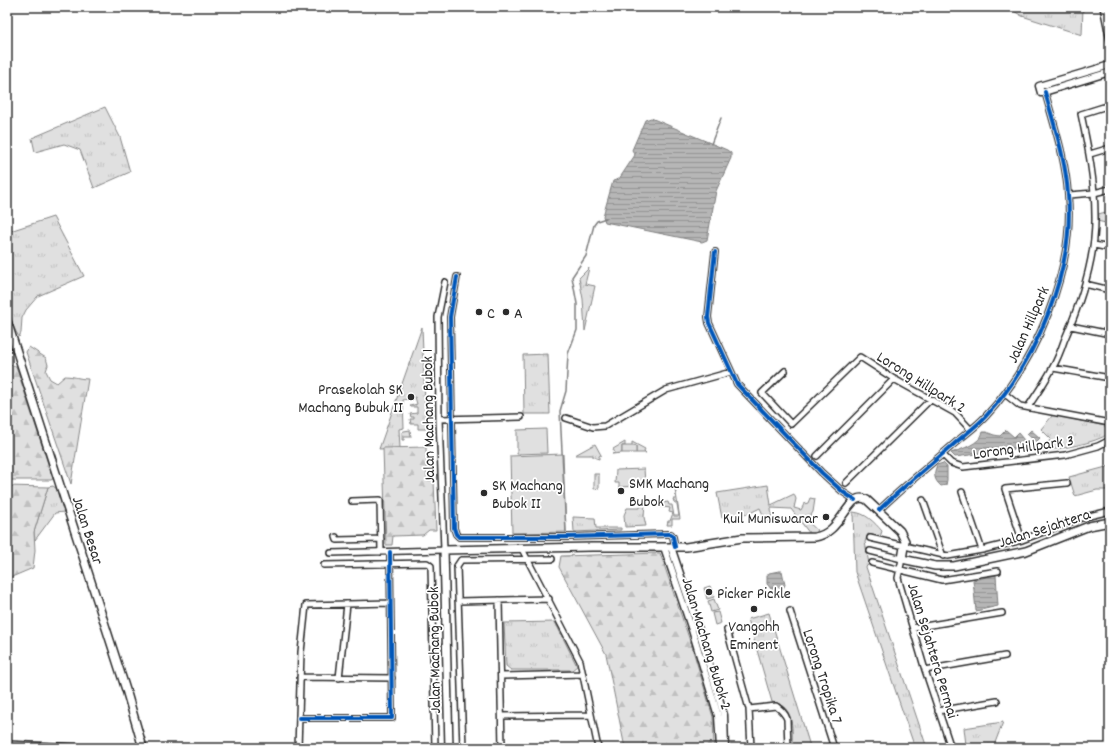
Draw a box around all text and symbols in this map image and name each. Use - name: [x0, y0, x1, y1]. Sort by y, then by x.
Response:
- street label: Jalan Hillpark: [1002, 283, 1056, 367]
- place label: C: [487, 303, 495, 326]
- place label: A: [514, 303, 523, 326]
- marker: C: [474, 307, 484, 317]
- marker: A: [501, 307, 511, 317]
- street label: Lorong Hillpark 2: [872, 346, 970, 420]
- street label: Jalan Machang Bubok 1: [417, 349, 442, 483]
- place label: Prasekolah SK Machang Bubuk II: [298, 379, 403, 420]
- marker: Prasekolah SK Machang Bubuk II: [406, 392, 416, 402]
- street label: Lorong Hillpark 3: [971, 430, 1075, 467]
- place label: SMK Machang Bubok: [629, 473, 709, 514]
- place label: SK Machang Bubok II: [492, 475, 563, 516]
- marker: SMK Machang Bubok: [616, 486, 626, 496]
- marker: SK Machang Bubok II: [479, 488, 489, 498]
- street label: Jalan Besar: [65, 494, 108, 568]
- street label: Jalan Sejahtera: [996, 504, 1094, 555]
- place label: Kuil Muniswarar: [723, 508, 818, 531]
- marker: Kuil Muniswarar: [821, 512, 831, 522]
- street label: Jalan Machang Bubok 2: [674, 575, 737, 713]
- street label: Jalan Sejahtera Permai: [900, 580, 963, 721]
- place label: Picker Pickle: [717, 583, 791, 606]
- street label: Jalan Machang Bubok: [423, 586, 448, 714]
- marker: Picker Pickle: [704, 587, 714, 597]
- marker: Vangohh Eminent: [749, 604, 759, 614]
- place label: Vangohh Eminent: [728, 616, 780, 657]
- street label: Lorong Tropika 7: [795, 626, 848, 727]

